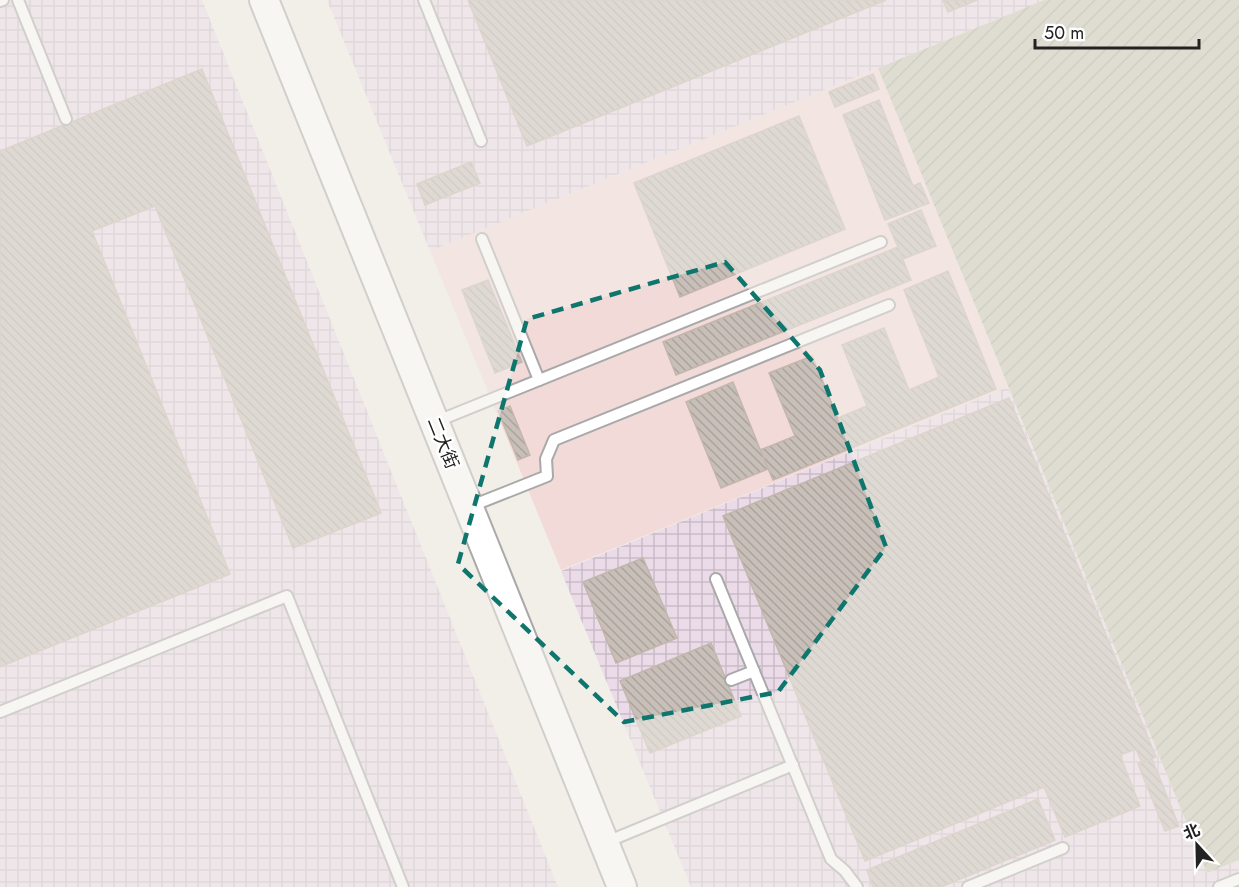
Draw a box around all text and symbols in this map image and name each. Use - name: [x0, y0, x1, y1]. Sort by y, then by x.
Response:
- scale bar: [1035, 12, 1198, 50]
- text: 50 m: [1044, 20, 1084, 46]
- street label: 二大街: [421, 413, 465, 473]
- north arrow: [1167, 815, 1227, 875]
- text: 北: [1180, 818, 1203, 845]

